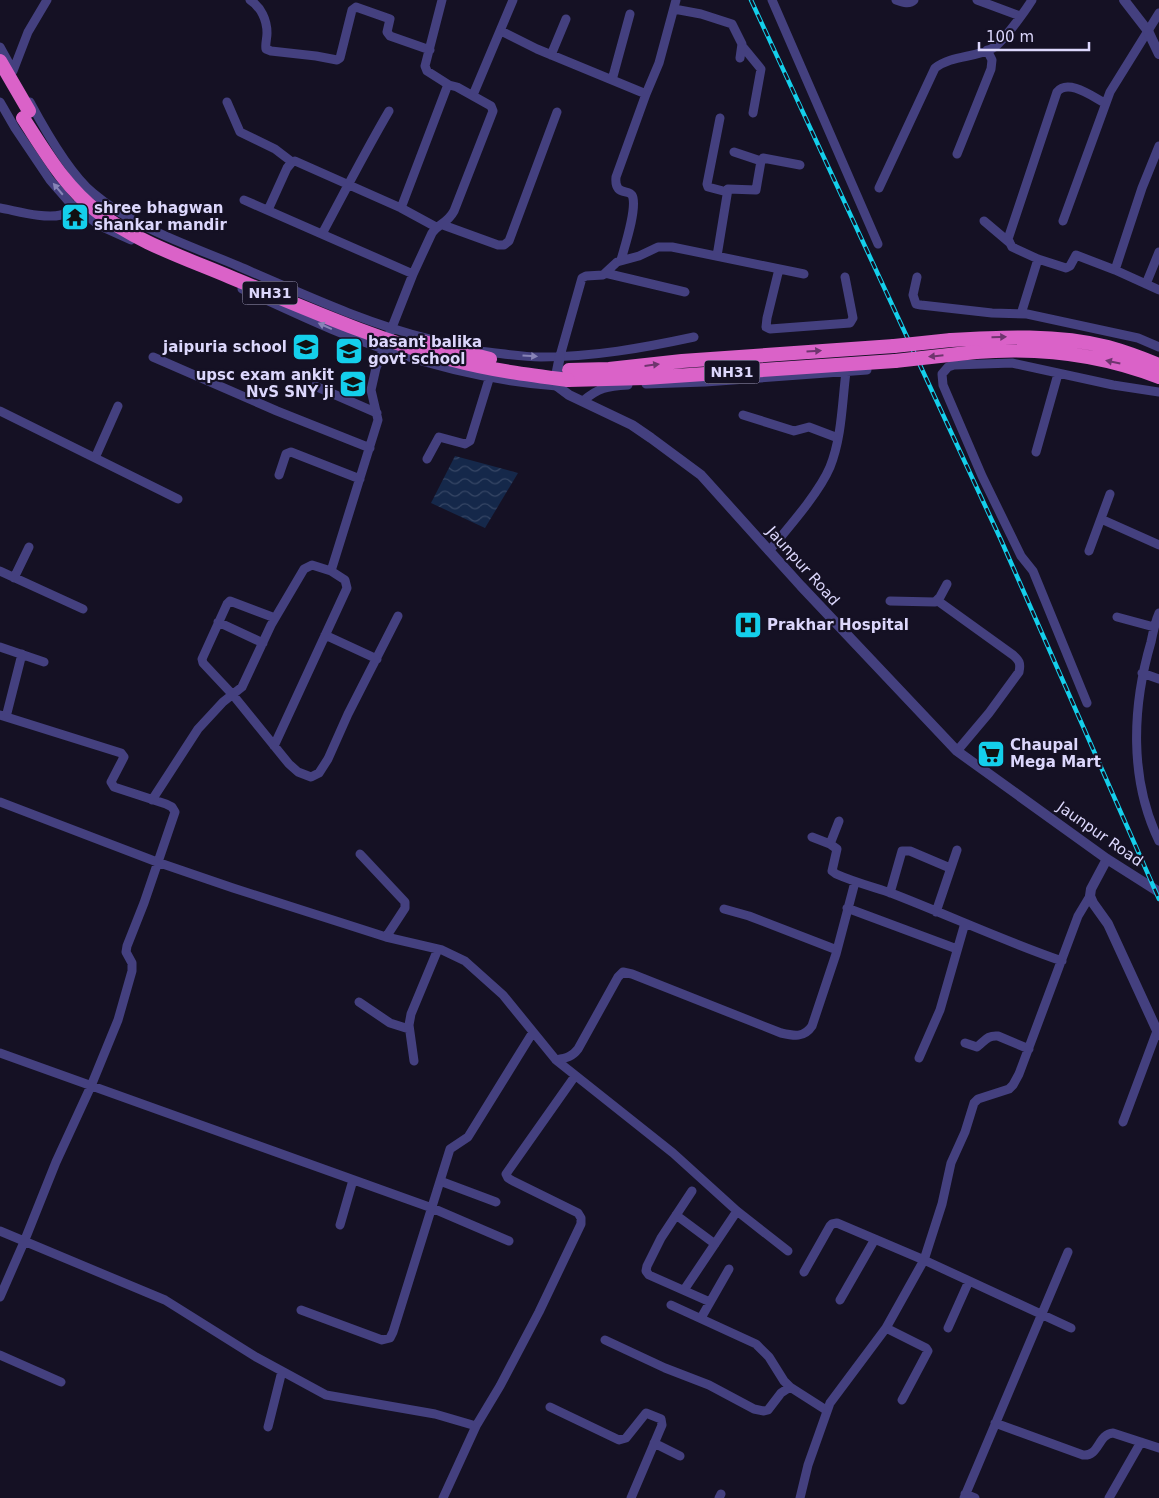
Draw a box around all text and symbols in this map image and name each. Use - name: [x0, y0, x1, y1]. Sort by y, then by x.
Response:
- scale bar: [979, 20, 1089, 52]
- text: 100 m: [986, 28, 1034, 46]
- one-way arrow: [52, 183, 63, 196]
- place label: shree bhagwan shankar mandir: [94, 199, 227, 234]
- temple icon: shree bhagwan shankar mandir: [60, 202, 90, 232]
- road number: NH31: [242, 282, 298, 304]
- one-way arrow: [318, 321, 332, 329]
- school or university icon: jaipuria school: [291, 332, 321, 362]
- place label: basant balika govt school: [368, 333, 482, 368]
- one-way arrow: [992, 333, 1008, 341]
- school or university icon: basant balika govt school: [334, 336, 364, 366]
- place label: jaipuria school: [162, 338, 287, 356]
- one-way arrow: [806, 347, 822, 355]
- one-way arrow: [927, 352, 943, 360]
- one-way arrow: [522, 353, 538, 361]
- one-way arrow: [1104, 358, 1120, 366]
- one-way arrow: [645, 361, 661, 369]
- road number: NH31: [704, 361, 760, 384]
- place label: upsc exam ankit NvS SNY ji: [196, 366, 334, 401]
- school or university icon: upsc exam ankit NvS SNY ji: [338, 369, 368, 399]
- street label: Jaunpur Road: [762, 522, 843, 609]
- hospital icon: Prakhar Hospital: [733, 610, 763, 640]
- place label: Prakhar Hospital: [767, 616, 909, 634]
- place label: Chaupal Mega Mart: [1010, 736, 1101, 771]
- supermarket icon: Chaupal Mega Mart: [976, 739, 1006, 769]
- street label: Jaunpur Road: [1053, 797, 1146, 870]

